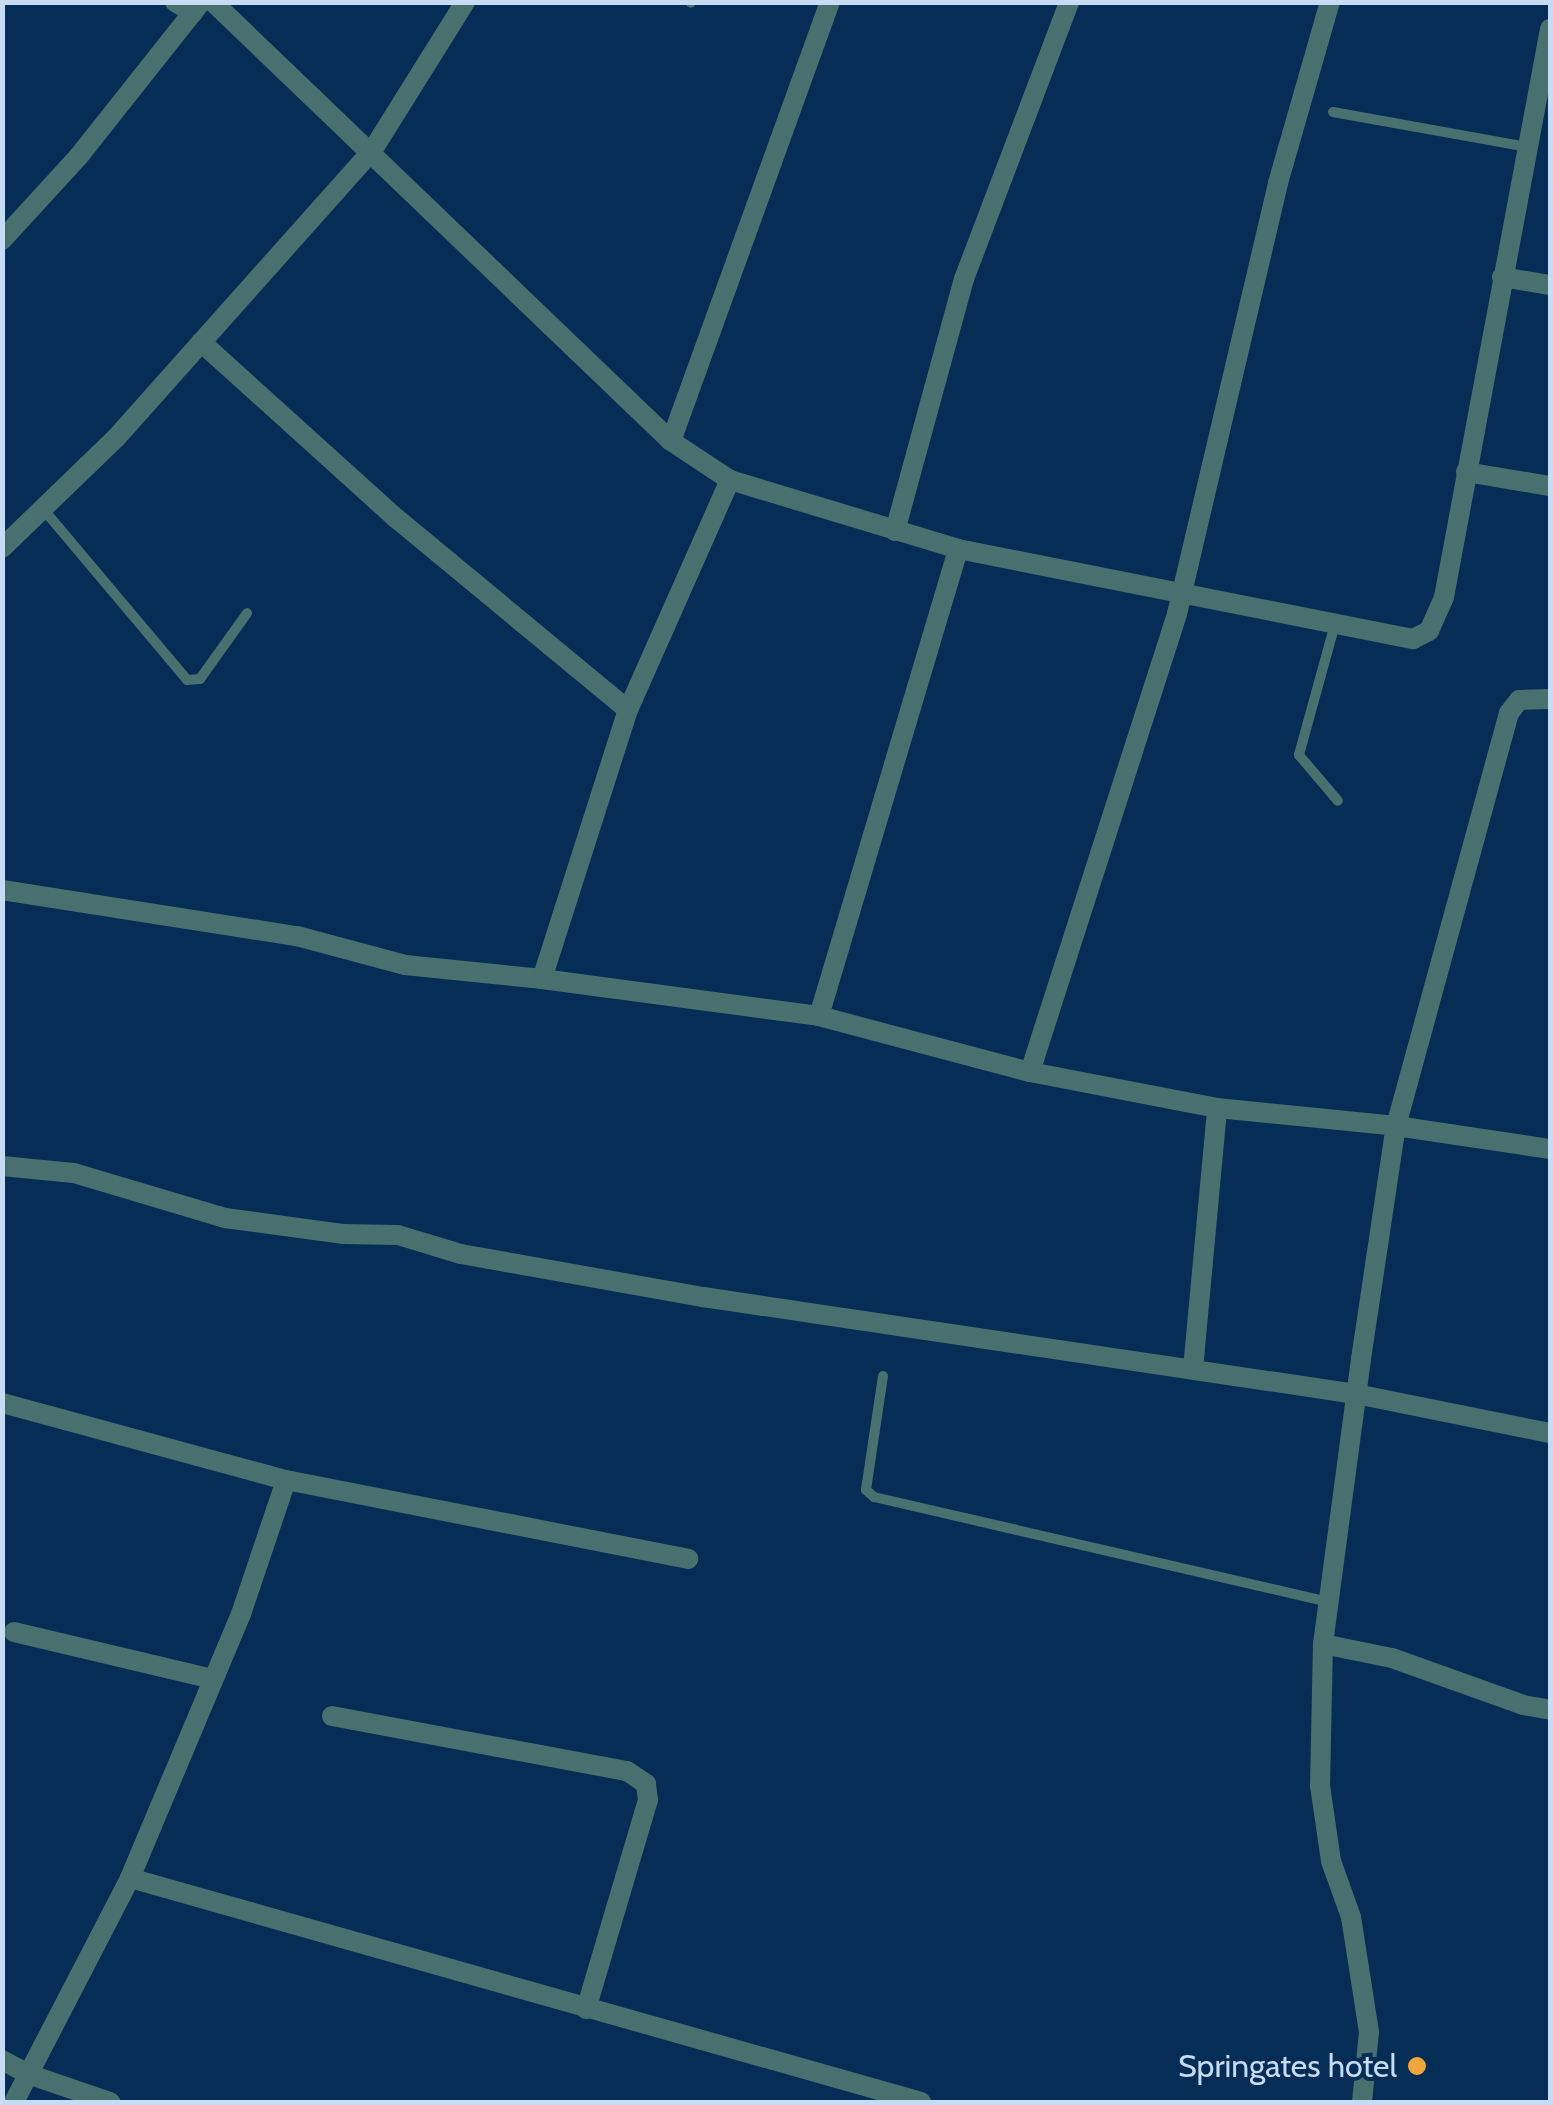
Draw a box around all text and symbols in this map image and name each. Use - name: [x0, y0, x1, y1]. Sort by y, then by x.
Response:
- place label: Springates hotel: [1178, 2047, 1397, 2085]
- marker: Springates hotel: [1406, 2055, 1428, 2077]

